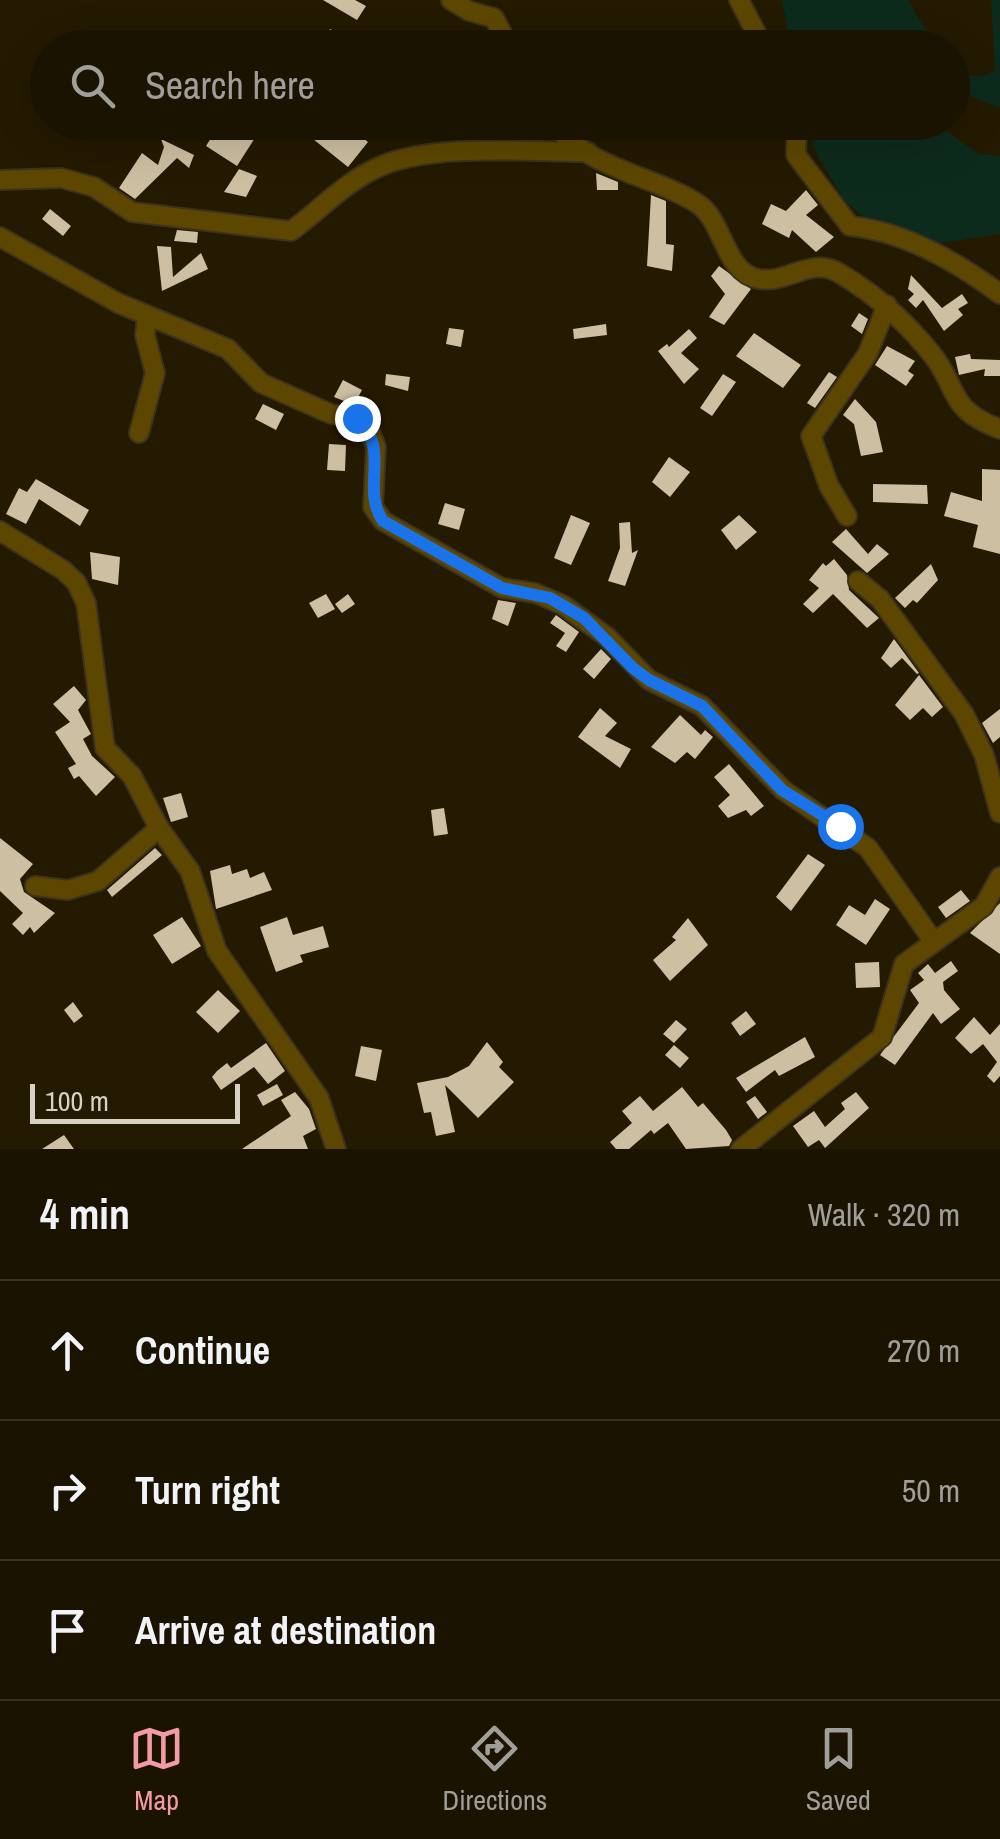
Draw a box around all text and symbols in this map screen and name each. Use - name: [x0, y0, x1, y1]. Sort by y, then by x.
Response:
- search box: [30, 30, 970, 140]
- icon: search: [65, 58, 120, 113]
- text: Search here: [145, 60, 315, 111]
- route end: [335, 396, 381, 442]
- route start: [818, 804, 864, 850]
- scale bar: [30, 1079, 240, 1124]
- text: 100 m: [45, 1082, 109, 1120]
- text: 4 min: [40, 1186, 130, 1242]
- text: Walk · 320 m: [808, 1193, 960, 1236]
- icon: ahead: [40, 1323, 95, 1378]
- text: Continue: [135, 1325, 270, 1376]
- text: 270 m: [887, 1329, 960, 1372]
- icon: right: [40, 1463, 95, 1518]
- text: Turn right: [135, 1465, 280, 1516]
- text: 50 m: [902, 1469, 960, 1512]
- icon: arrive: [40, 1603, 95, 1658]
- text: Arrive at destination: [135, 1605, 436, 1656]
- tab: Map: [129, 1721, 184, 1819]
- tab: Directions: [443, 1721, 547, 1819]
- tab: Saved: [806, 1721, 871, 1819]

